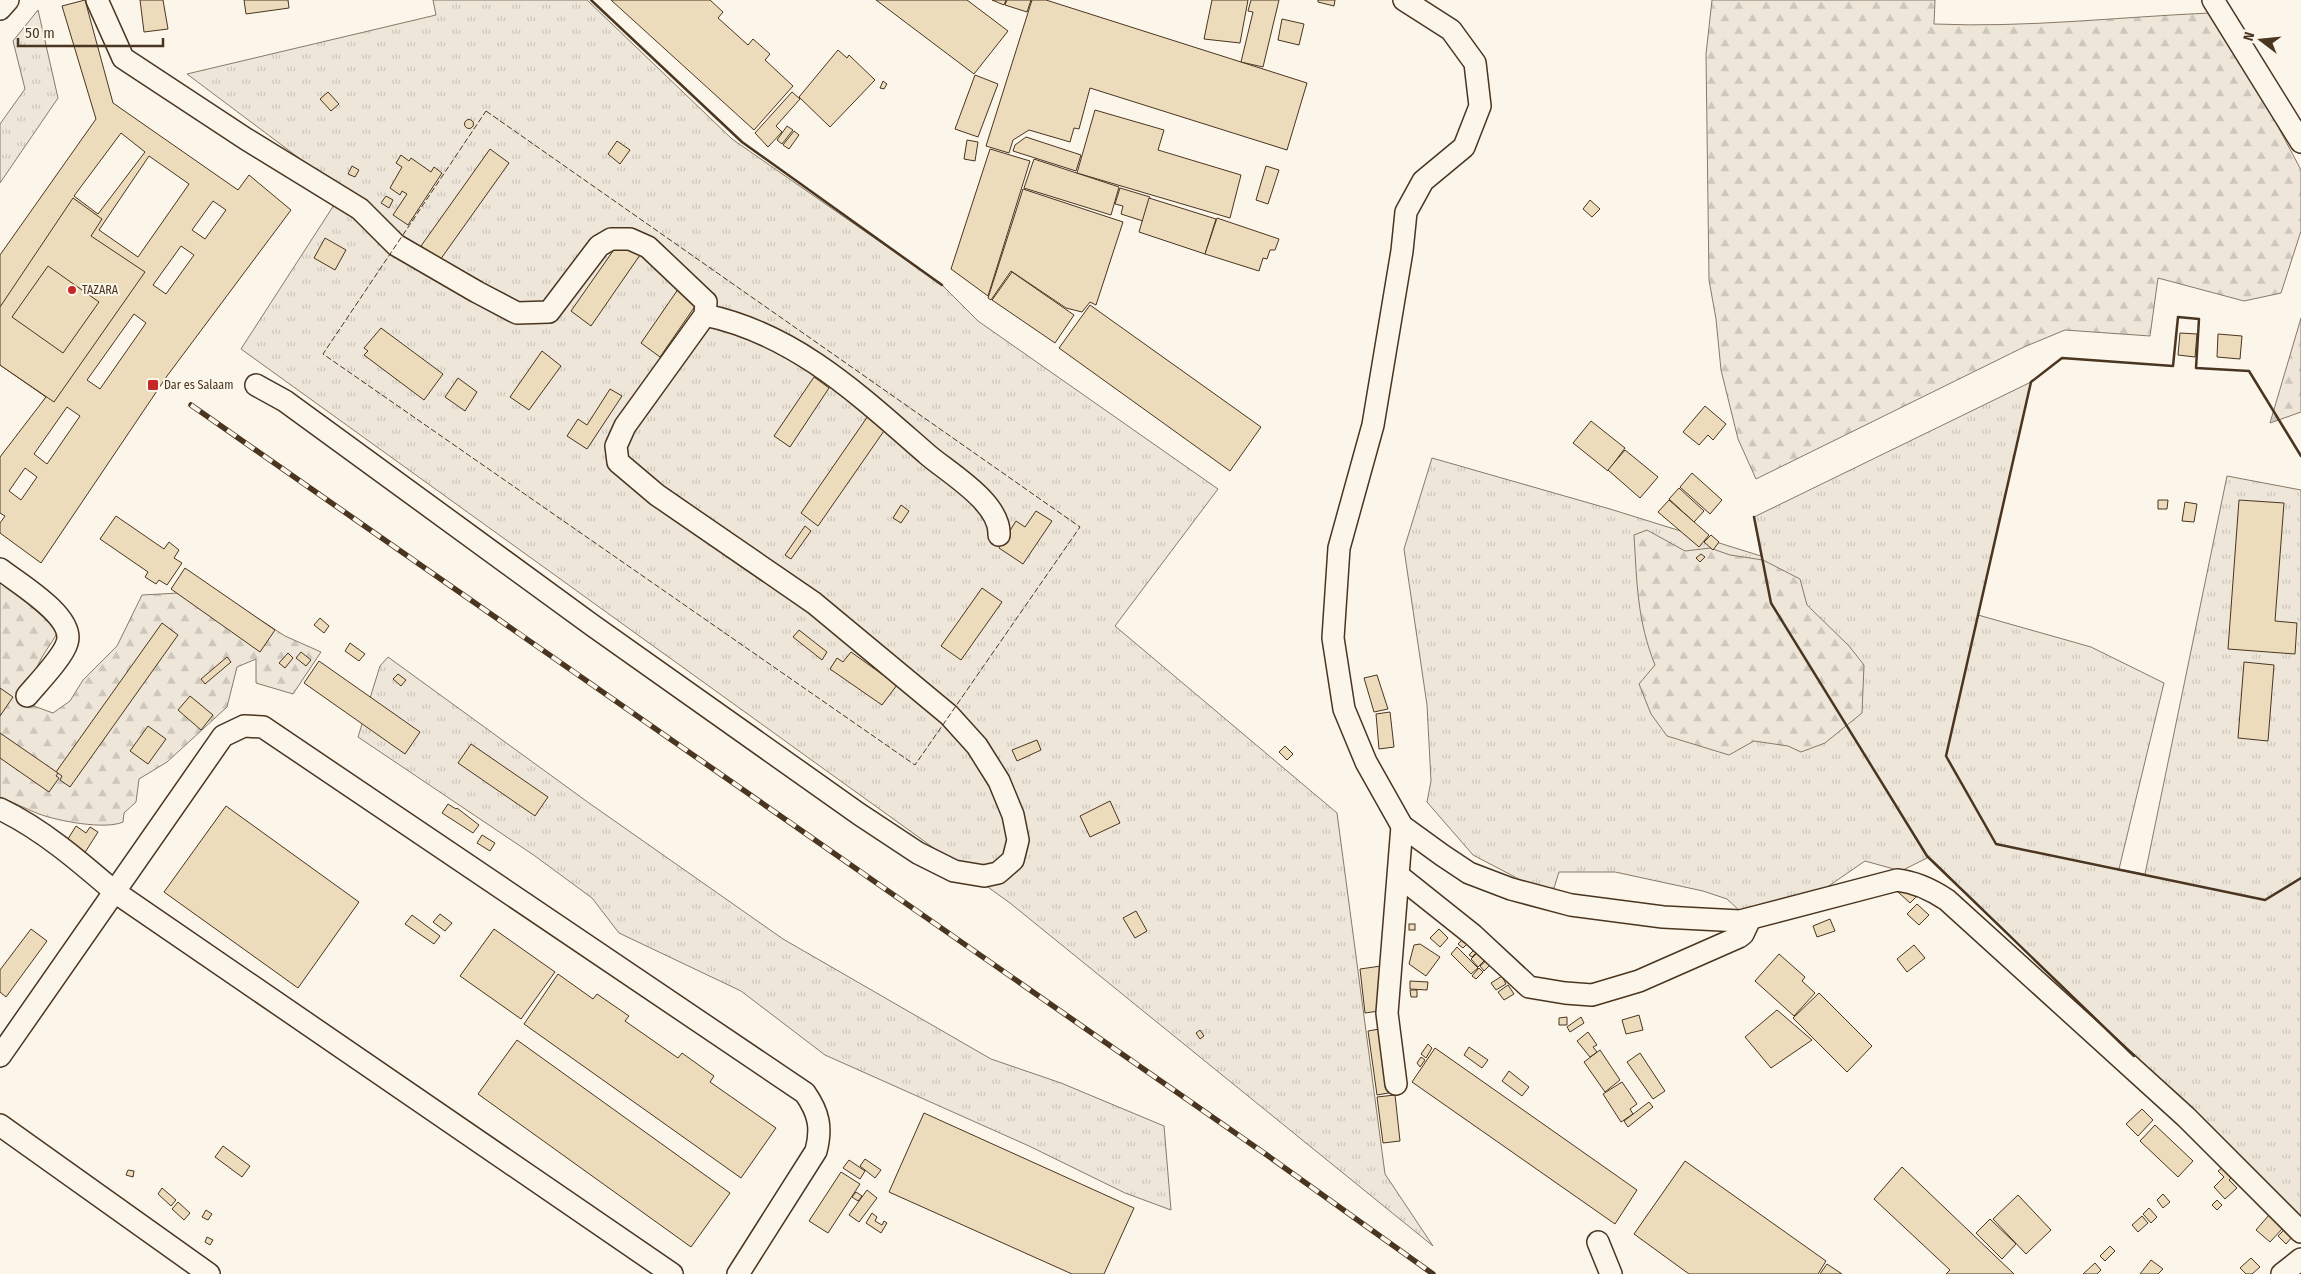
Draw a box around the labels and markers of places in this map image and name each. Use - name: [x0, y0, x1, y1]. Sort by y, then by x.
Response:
- place label: TAZARA: [82, 283, 119, 297]
- marker: TAZARA: [66, 284, 78, 296]
- marker: Dar es Salaam: [146, 378, 160, 392]
- place label: Dar es Salaam: [164, 378, 233, 392]

